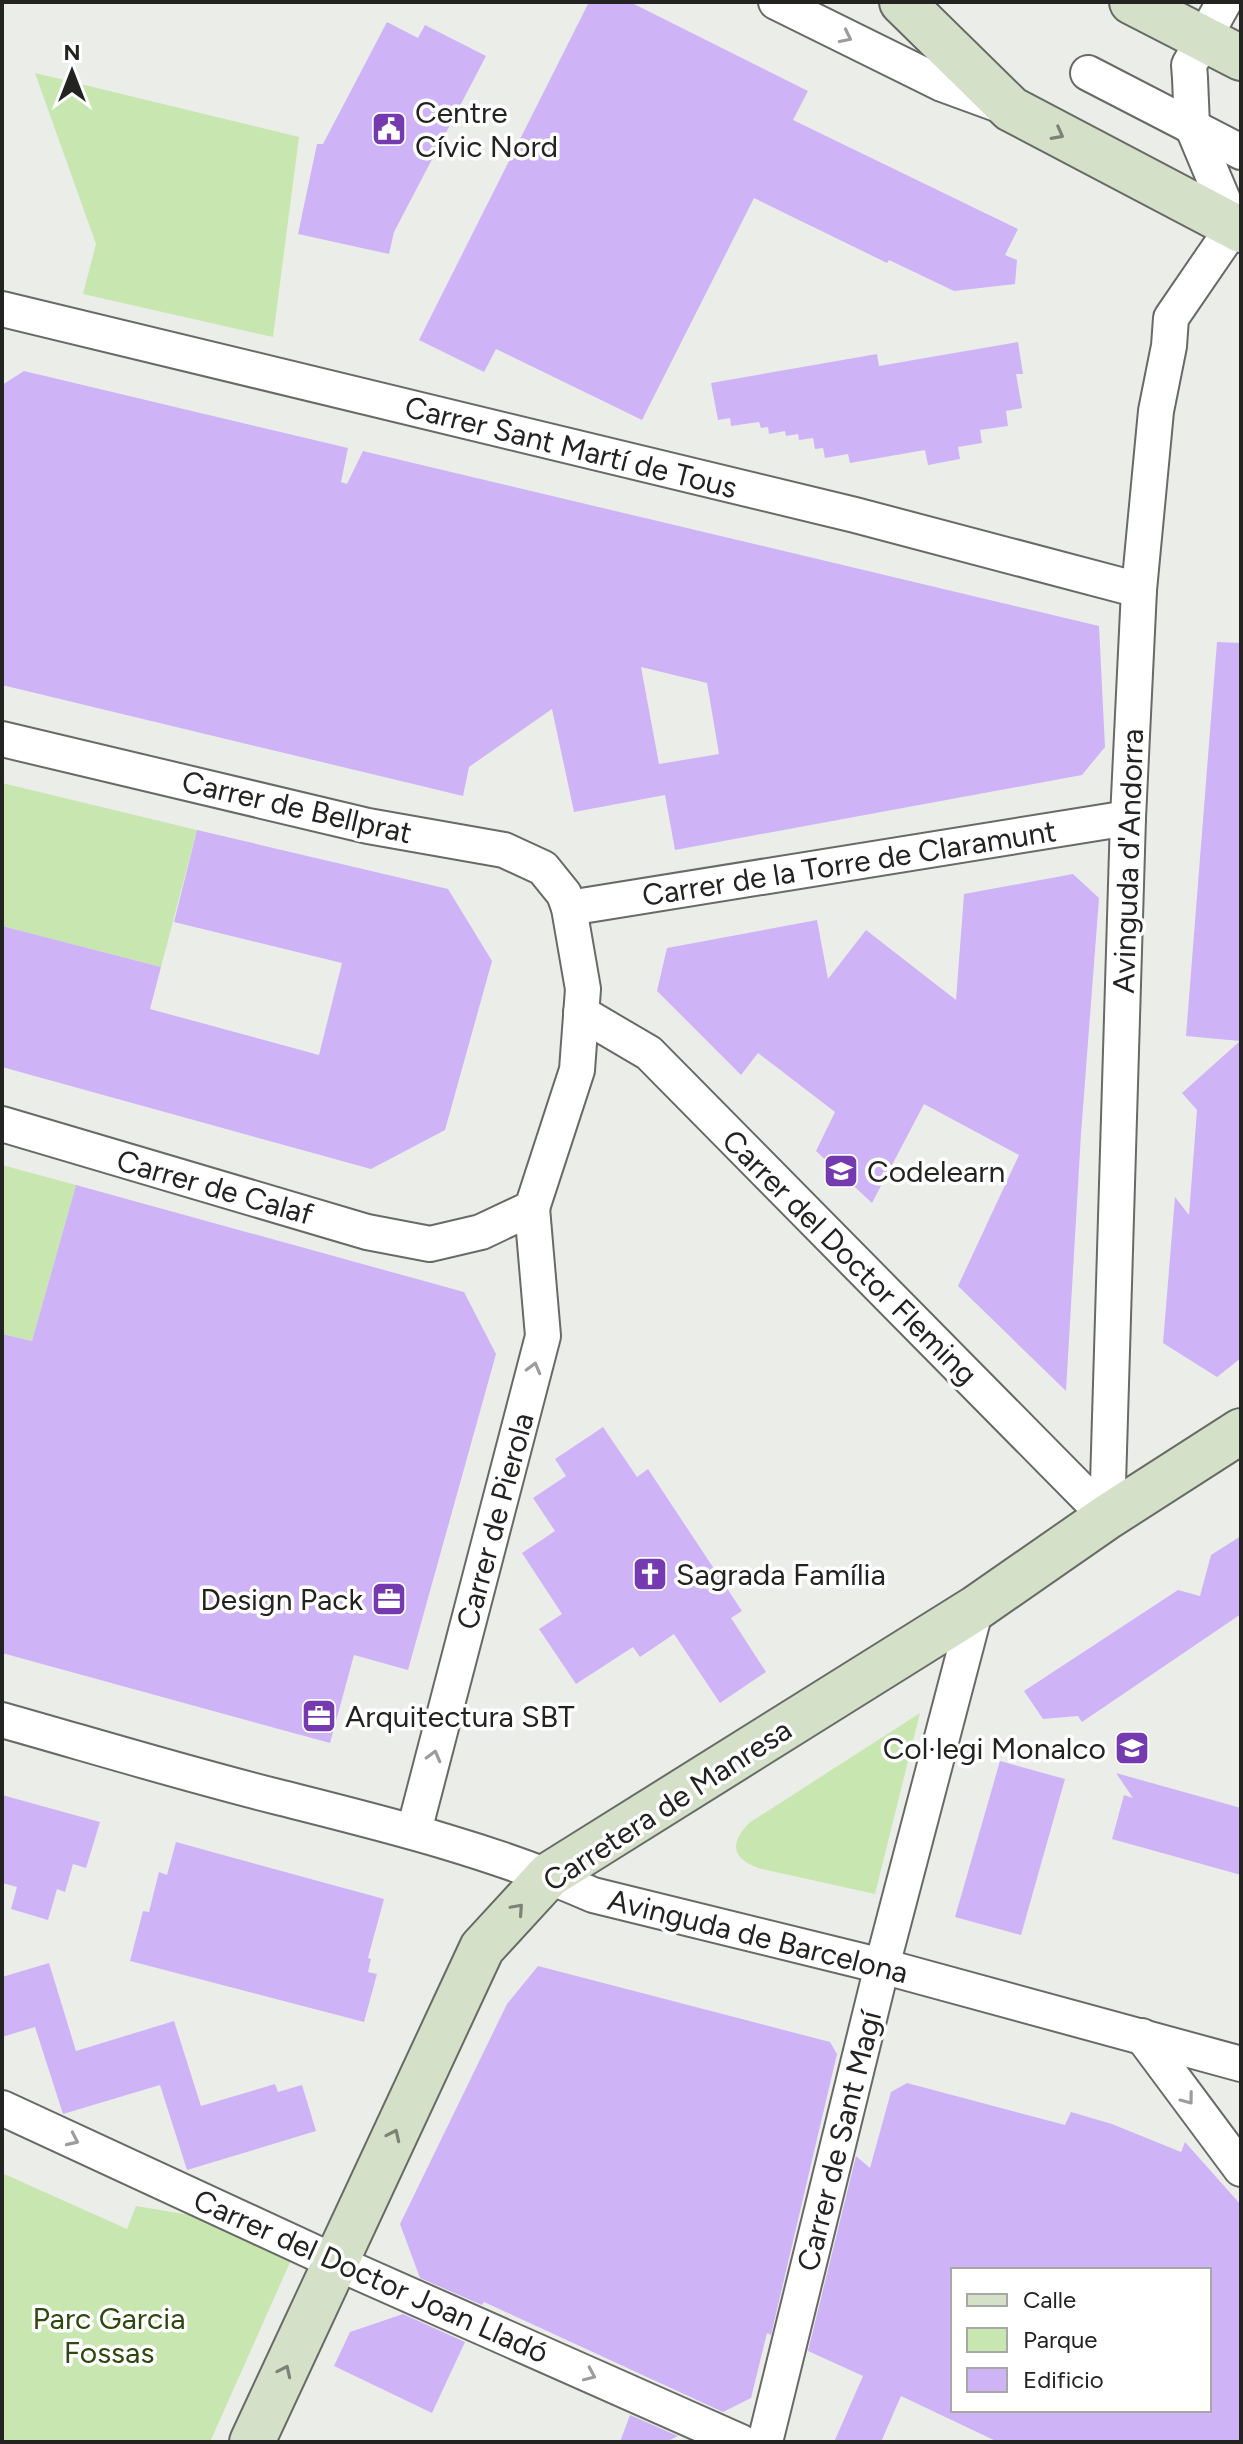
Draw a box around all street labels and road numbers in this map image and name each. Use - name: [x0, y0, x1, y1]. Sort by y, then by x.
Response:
- street label: Carrer Sant Martí de Tous: [401, 388, 741, 506]
- street label: Avinguda d'Andorra: [1105, 728, 1151, 994]
- street label: Carrer de Bellprat: [178, 763, 416, 851]
- street label: Carrer de la Torre de Claramunt: [639, 812, 1059, 914]
- street label: Carrer del Doctor Fleming: [715, 1122, 985, 1392]
- street label: Carrer de Calaf: [113, 1141, 317, 1233]
- street label: Carrer de Pierola: [448, 1409, 542, 1633]
- street label: Carretera de Manresa: [536, 1711, 798, 1899]
- street label: Avinguda de Barcelona: [604, 1881, 912, 1991]
- street label: Carrer de Sant Magí: [789, 2005, 890, 2275]
- street label: Carrer del Doctor Joan Lladó: [188, 2181, 554, 2371]

